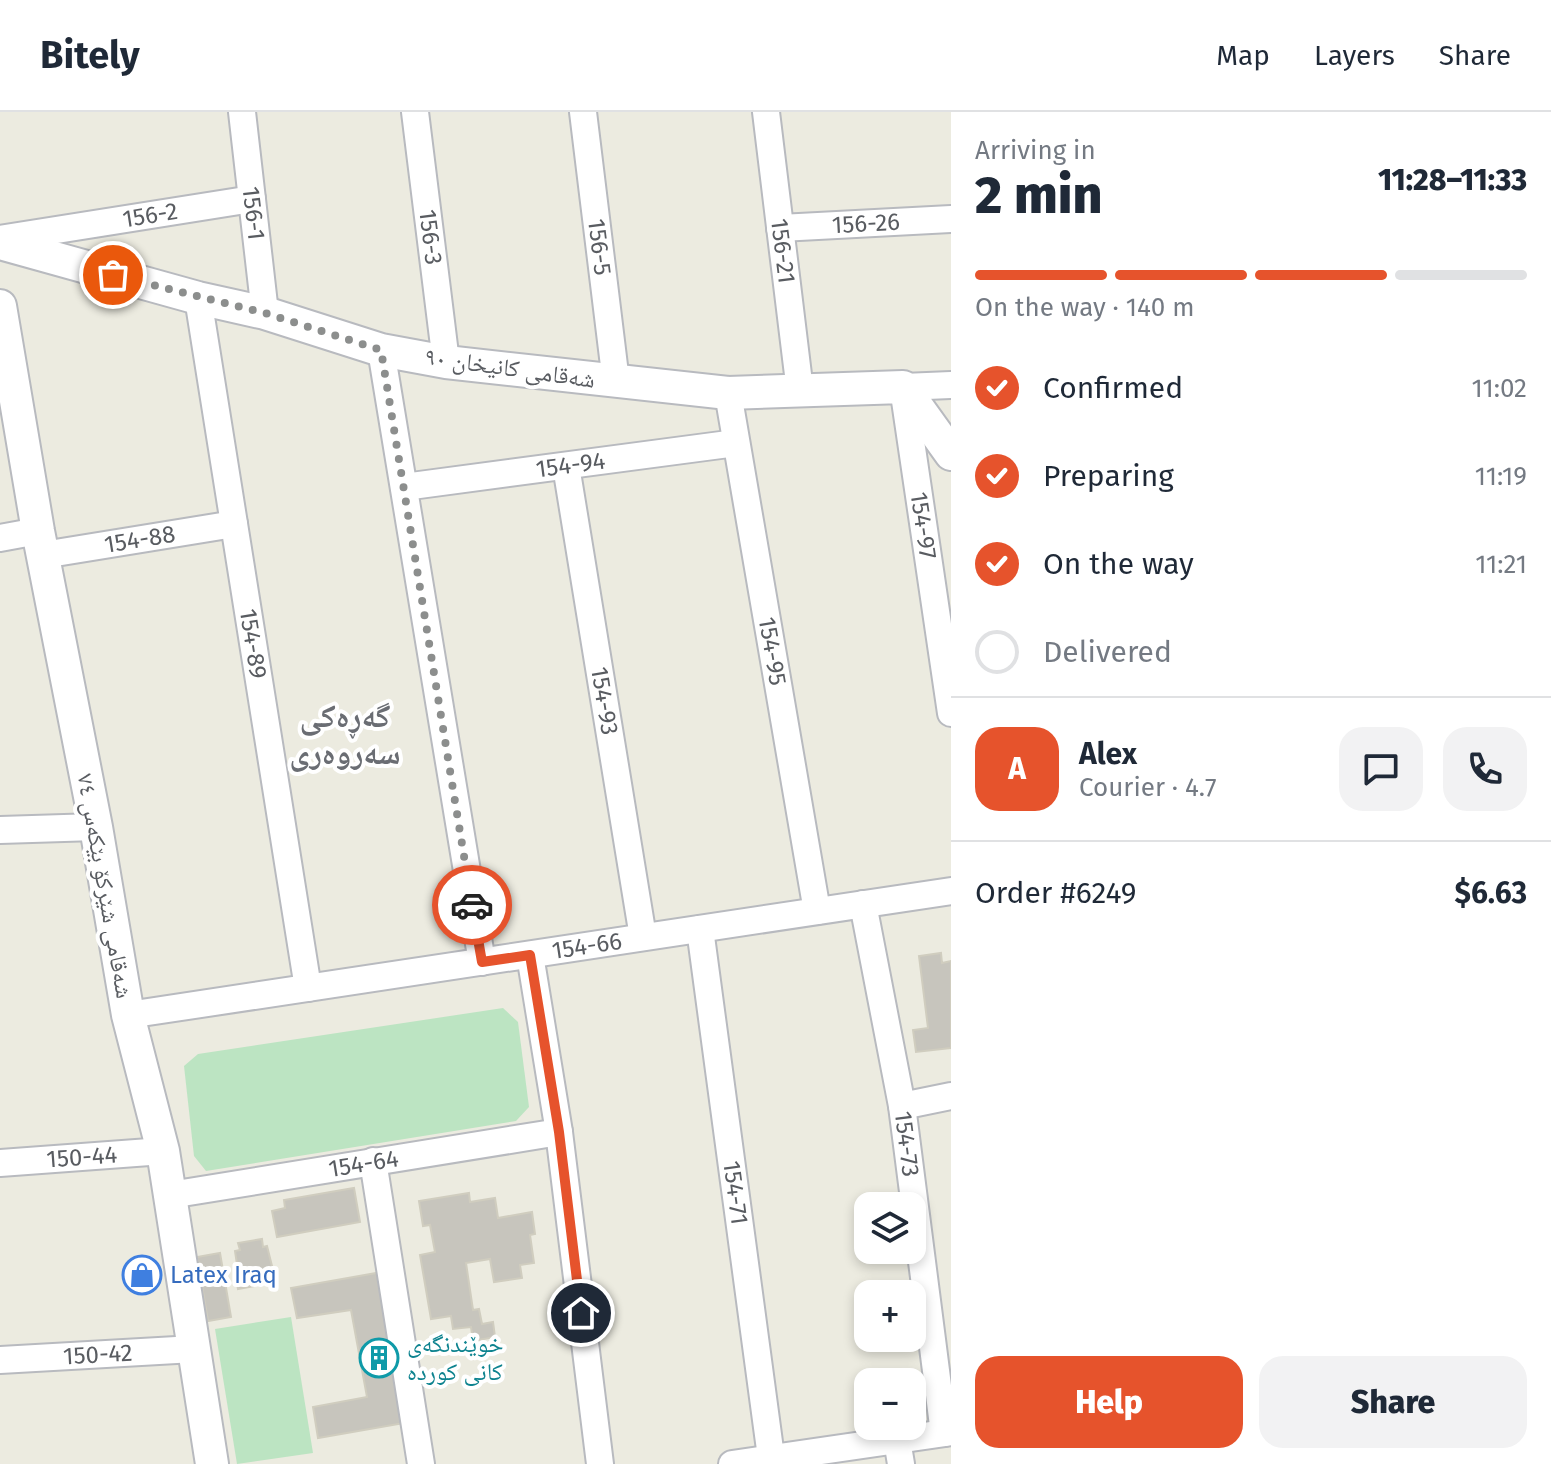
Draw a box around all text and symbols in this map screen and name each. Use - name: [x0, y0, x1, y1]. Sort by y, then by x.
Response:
- text: Bitely: [40, 32, 140, 78]
- text: Map: [1216, 39, 1270, 72]
- text: Layers: [1314, 39, 1395, 72]
- text: Share: [1439, 39, 1511, 72]
- text: Arriving in: [975, 135, 1096, 166]
- text: 11:28–11:33: [1378, 162, 1527, 198]
- text: 2 min: [975, 164, 1102, 227]
- street label: 156-1: [237, 185, 271, 242]
- street label: 156-2: [121, 197, 180, 233]
- street label: 156-3: [413, 208, 448, 266]
- street label: 156-26: [831, 208, 901, 239]
- street label: 156-5: [582, 217, 617, 277]
- street label: 156-21: [765, 217, 801, 285]
- pin: [79, 241, 147, 309]
- icon: bag: [91, 253, 135, 297]
- text: On the way · 140 m: [975, 292, 1194, 323]
- street label: شەقامی کانیخان ٩٠: [423, 342, 597, 394]
- icon: check: [975, 366, 1019, 410]
- text: Confirmed: [1043, 370, 1183, 406]
- text: 11:02: [1472, 373, 1527, 404]
- street label: 154-94: [534, 446, 607, 483]
- icon: check: [975, 454, 1019, 498]
- text: Preparing: [1043, 458, 1174, 494]
- text: 11:19: [1475, 461, 1527, 492]
- street label: 154-97: [905, 490, 942, 561]
- street label: 154-88: [102, 520, 177, 559]
- icon: check: [975, 542, 1019, 586]
- text: On the way: [1043, 546, 1194, 582]
- text: 11:21: [1475, 549, 1527, 580]
- street label: 154-89: [234, 607, 272, 681]
- street label: 154-95: [753, 615, 792, 688]
- text: Delivered: [1043, 634, 1172, 670]
- street label: 154-93: [585, 665, 624, 737]
- district label: گەڕەکی سەروەری: [289, 697, 401, 772]
- button: chat: [1339, 727, 1423, 811]
- button: phone: [1443, 727, 1527, 811]
- text: Alex: [1079, 736, 1137, 772]
- text: A: [1008, 751, 1026, 787]
- street label: شەقامی شێرکۆ بێکەس ٧٤: [71, 771, 139, 1001]
- text: Courier · 4.7: [1079, 772, 1217, 803]
- courier: [432, 865, 512, 945]
- text: Order #6249: [975, 875, 1137, 911]
- text: $6.63: [1454, 875, 1527, 911]
- icon: car: [450, 883, 494, 927]
- street label: 154-66: [550, 927, 624, 965]
- street label: 154-73: [889, 1110, 925, 1178]
- street label: 150-44: [45, 1140, 118, 1174]
- street label: 154-64: [326, 1144, 401, 1183]
- street label: 154-71: [717, 1159, 754, 1226]
- map controls: [854, 1192, 926, 1440]
- button: layers: [854, 1192, 926, 1264]
- shop icon: Latex Iraq: [121, 1254, 163, 1296]
- place label: Latex Iraq: [170, 1261, 277, 1289]
- pin: [547, 1279, 615, 1347]
- button: +: [854, 1280, 926, 1352]
- icon: home: [559, 1291, 603, 1335]
- place label: خوێندنگەی کانی کوردە: [407, 1330, 503, 1386]
- building icon: خوێندنگەی کانی کوردە: [358, 1337, 400, 1379]
- street label: 150-42: [62, 1339, 133, 1370]
- button: Help: [975, 1356, 1243, 1448]
- button: Share: [1259, 1356, 1527, 1448]
- button: −: [854, 1368, 926, 1440]

